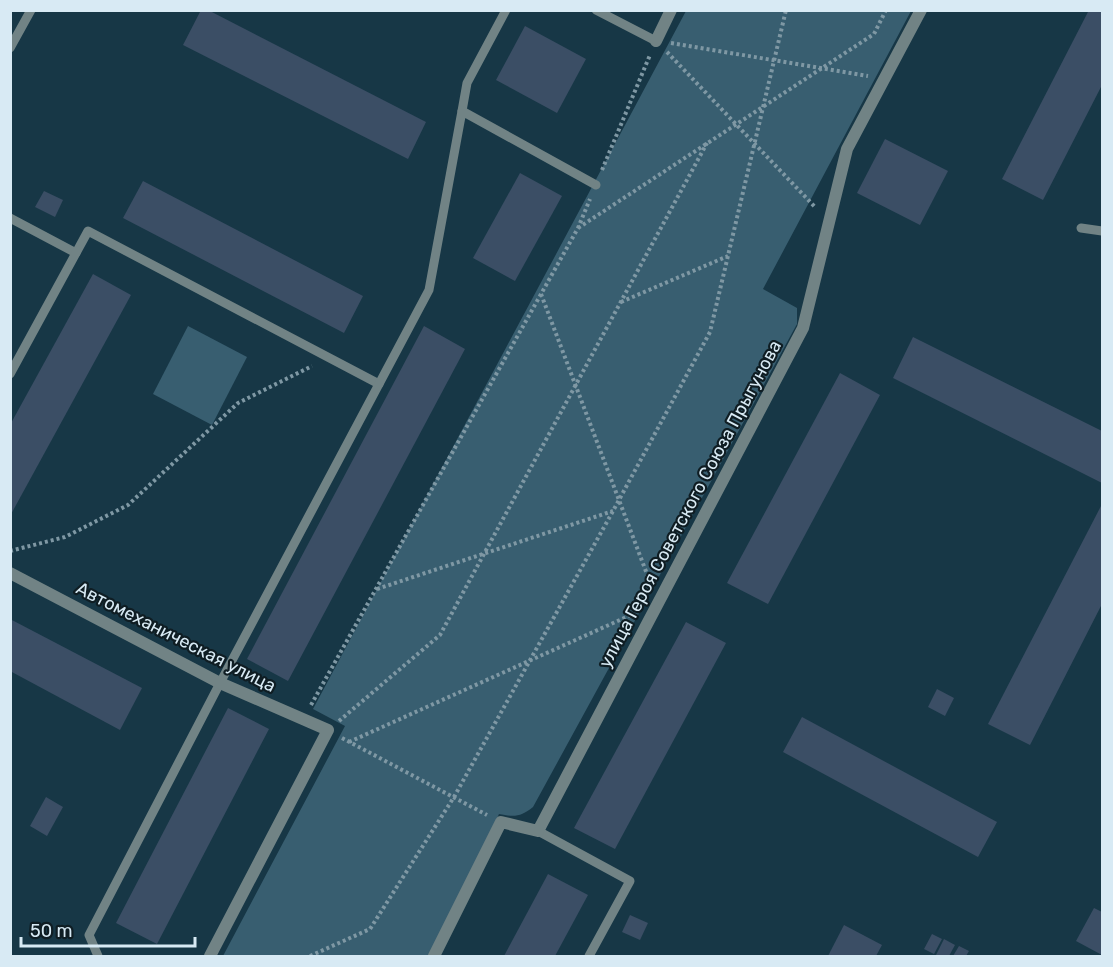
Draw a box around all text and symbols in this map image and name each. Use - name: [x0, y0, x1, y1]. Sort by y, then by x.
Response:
- street label: улица Героя Советского Союза Прыгунова: [594, 337, 786, 671]
- street label: Автомеханическая улица: [72, 577, 280, 697]
- scale bar: [21, 910, 195, 948]
- text: 50 m: [30, 920, 73, 942]

